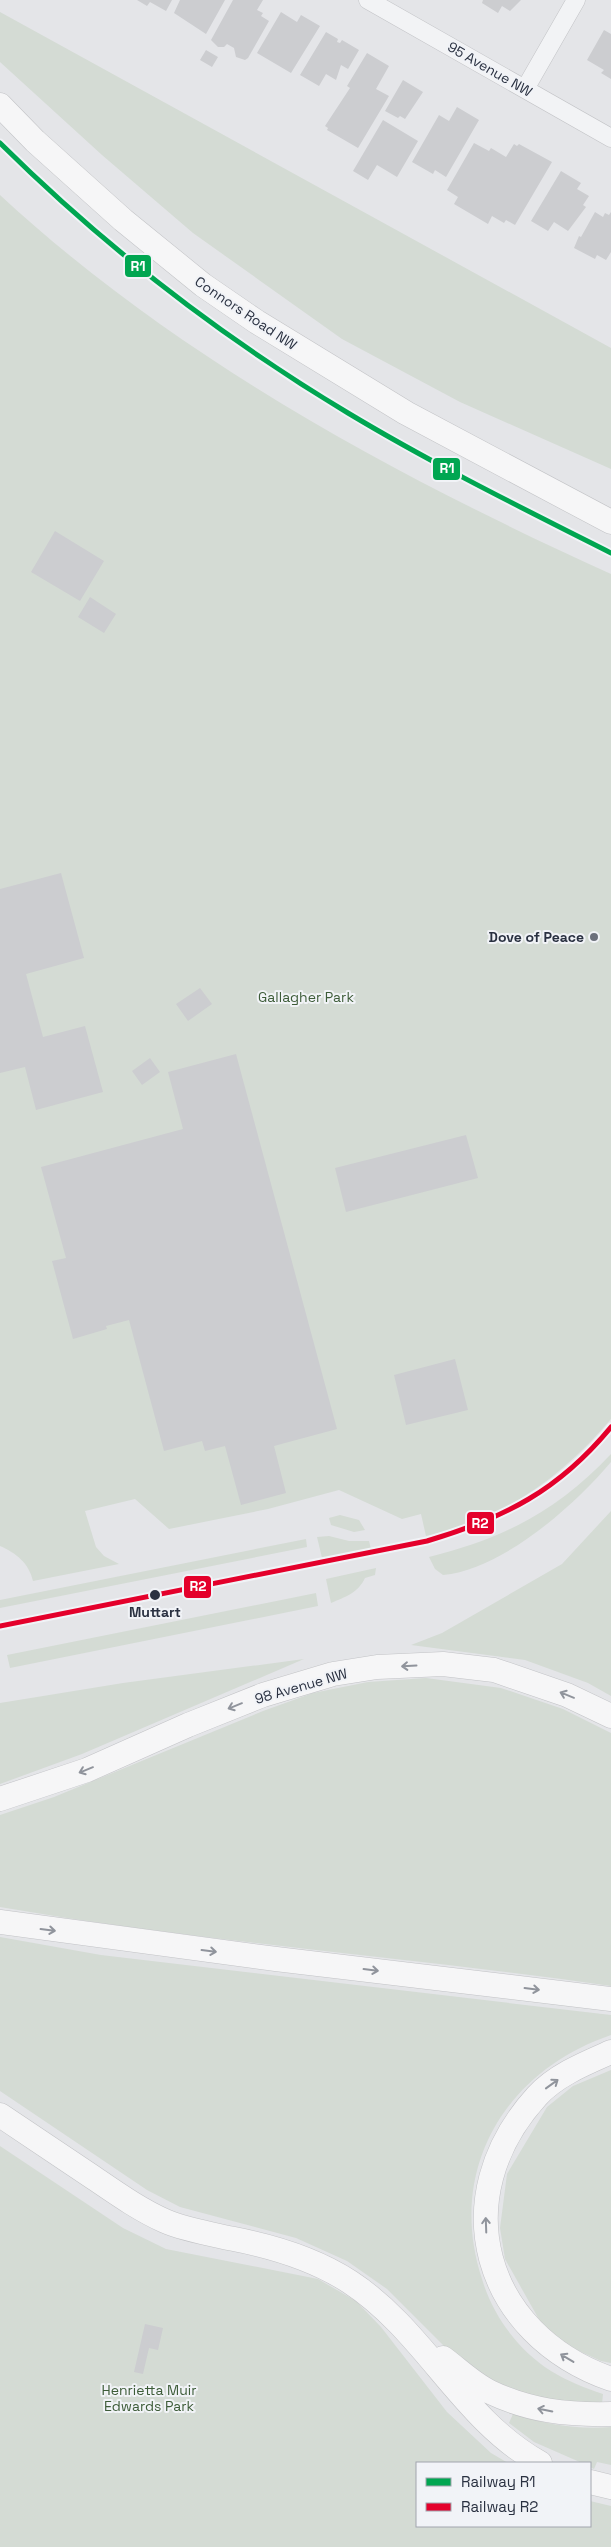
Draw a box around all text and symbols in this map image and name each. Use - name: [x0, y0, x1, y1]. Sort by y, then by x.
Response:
- street label: 95 Avenue NW: [444, 37, 536, 101]
- line badge: R1: [124, 254, 152, 278]
- text: R1: [130, 257, 146, 275]
- street label: Connors Road NW: [192, 272, 300, 354]
- line badge: R1: [432, 457, 461, 481]
- text: R1: [439, 459, 455, 477]
- place label: Dove of Peace: [489, 928, 584, 946]
- marker: Dove of Peace: [588, 931, 600, 943]
- park label: Gallagher Park: [258, 988, 354, 1006]
- line badge: R2: [466, 1511, 495, 1535]
- text: R2: [471, 1514, 489, 1532]
- line badge: R2: [183, 1575, 212, 1599]
- text: R2: [189, 1577, 207, 1595]
- marker: Muttart: [148, 1588, 162, 1602]
- place label: Muttart: [129, 1603, 181, 1621]
- one-way arrow: [401, 1661, 417, 1670]
- street label: 98 Avenue NW: [253, 1664, 349, 1708]
- one-way arrow: [560, 1690, 575, 1699]
- one-way arrow: [228, 1702, 243, 1711]
- one-way arrow: [79, 1766, 94, 1776]
- one-way arrow: [40, 1925, 56, 1935]
- one-way arrow: [201, 1946, 217, 1956]
- one-way arrow: [362, 1965, 378, 1975]
- one-way arrow: [524, 1984, 540, 1994]
- one-way arrow: [545, 2079, 558, 2090]
- one-way arrow: [482, 2217, 491, 2233]
- one-way arrow: [560, 2353, 574, 2363]
- park label: Henrietta Muir Edwards Park: [101, 2381, 197, 2415]
- one-way arrow: [538, 2405, 554, 2414]
- legend: [416, 2462, 591, 2527]
- text: Railway R1: [461, 2472, 536, 2491]
- text: Railway R2: [461, 2497, 538, 2516]

